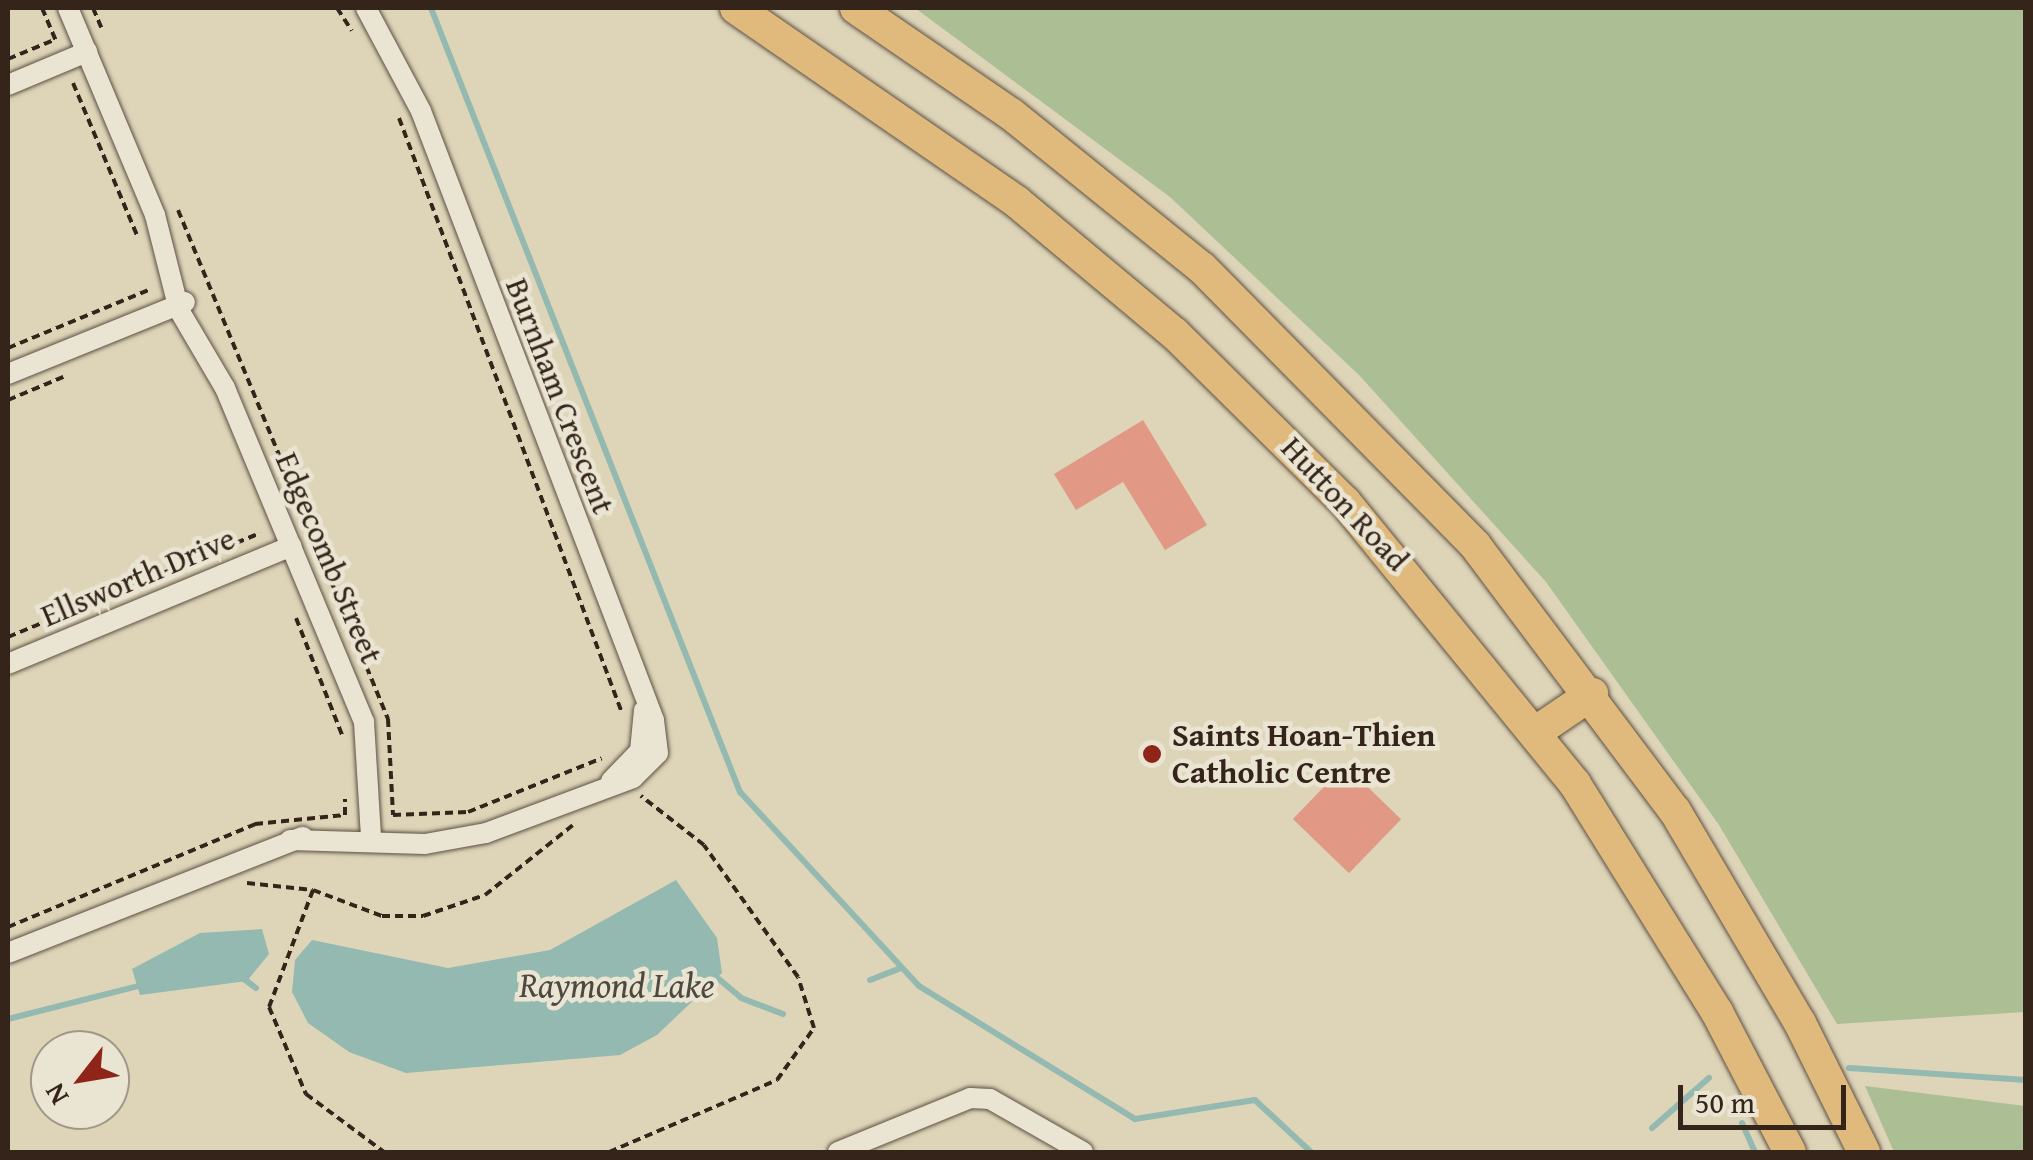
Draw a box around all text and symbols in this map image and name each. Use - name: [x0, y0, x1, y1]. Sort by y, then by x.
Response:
- street label: Burnham Crescent: [497, 273, 623, 519]
- street label: Hutton Road: [1273, 429, 1417, 579]
- street label: Edgecomb Street: [267, 447, 391, 669]
- street label: Ellsworth Drive: [35, 519, 241, 635]
- place label: Saints Hoan-Thien Catholic Centre: [1172, 717, 1435, 792]
- marker: Saints Hoan-Thien Catholic Centre: [1141, 743, 1163, 765]
- water label: Raymond Lake: [519, 964, 715, 1006]
- north arrow: [30, 1030, 130, 1130]
- scale bar: [1683, 1065, 1850, 1127]
- text: N: [33, 1076, 78, 1113]
- text: 50 m: [1695, 1080, 1755, 1124]

